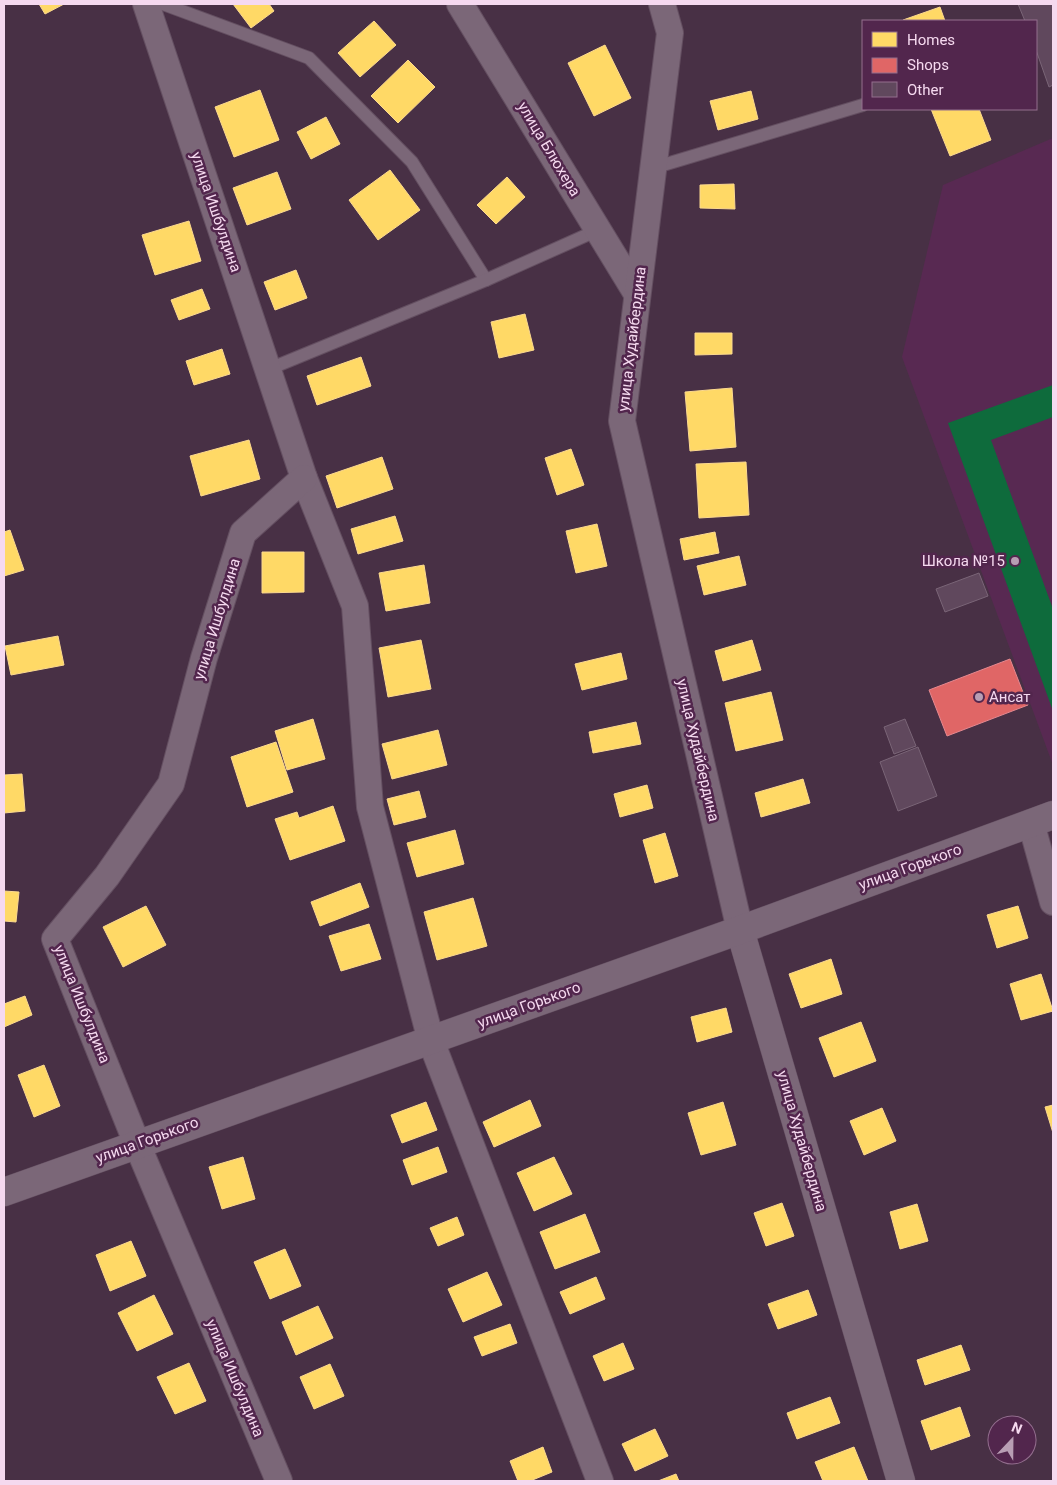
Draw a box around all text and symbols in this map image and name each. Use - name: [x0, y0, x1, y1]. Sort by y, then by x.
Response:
- legend: [862, 20, 1037, 110]
- text: Homes: [907, 31, 955, 49]
- text: Shops: [907, 56, 949, 74]
- text: Other: [907, 81, 944, 99]
- street label: улица Блюхера: [514, 99, 584, 199]
- street label: улица Ишбулдина: [187, 149, 245, 275]
- street label: улица Худайбердина: [614, 266, 650, 412]
- place label: Школа №15: [922, 552, 1005, 570]
- marker: Школа №15: [1009, 555, 1021, 567]
- street label: улица Ишбулдина: [190, 556, 244, 682]
- street label: улица Худайбердина: [673, 677, 723, 823]
- place label: Ансат: [989, 688, 1031, 706]
- marker: Ансат: [973, 691, 985, 703]
- street label: улица Горького: [856, 840, 964, 894]
- street label: улица Ишбулдина: [50, 942, 114, 1066]
- street label: улица Горького: [475, 978, 583, 1032]
- street label: улица Худайбердина: [773, 1068, 831, 1214]
- street label: улица Горького: [93, 1113, 201, 1167]
- street label: улица Ишбулдина: [202, 1316, 268, 1440]
- north arrow: [987, 1415, 1037, 1465]
- text: N: [1009, 1419, 1024, 1437]

